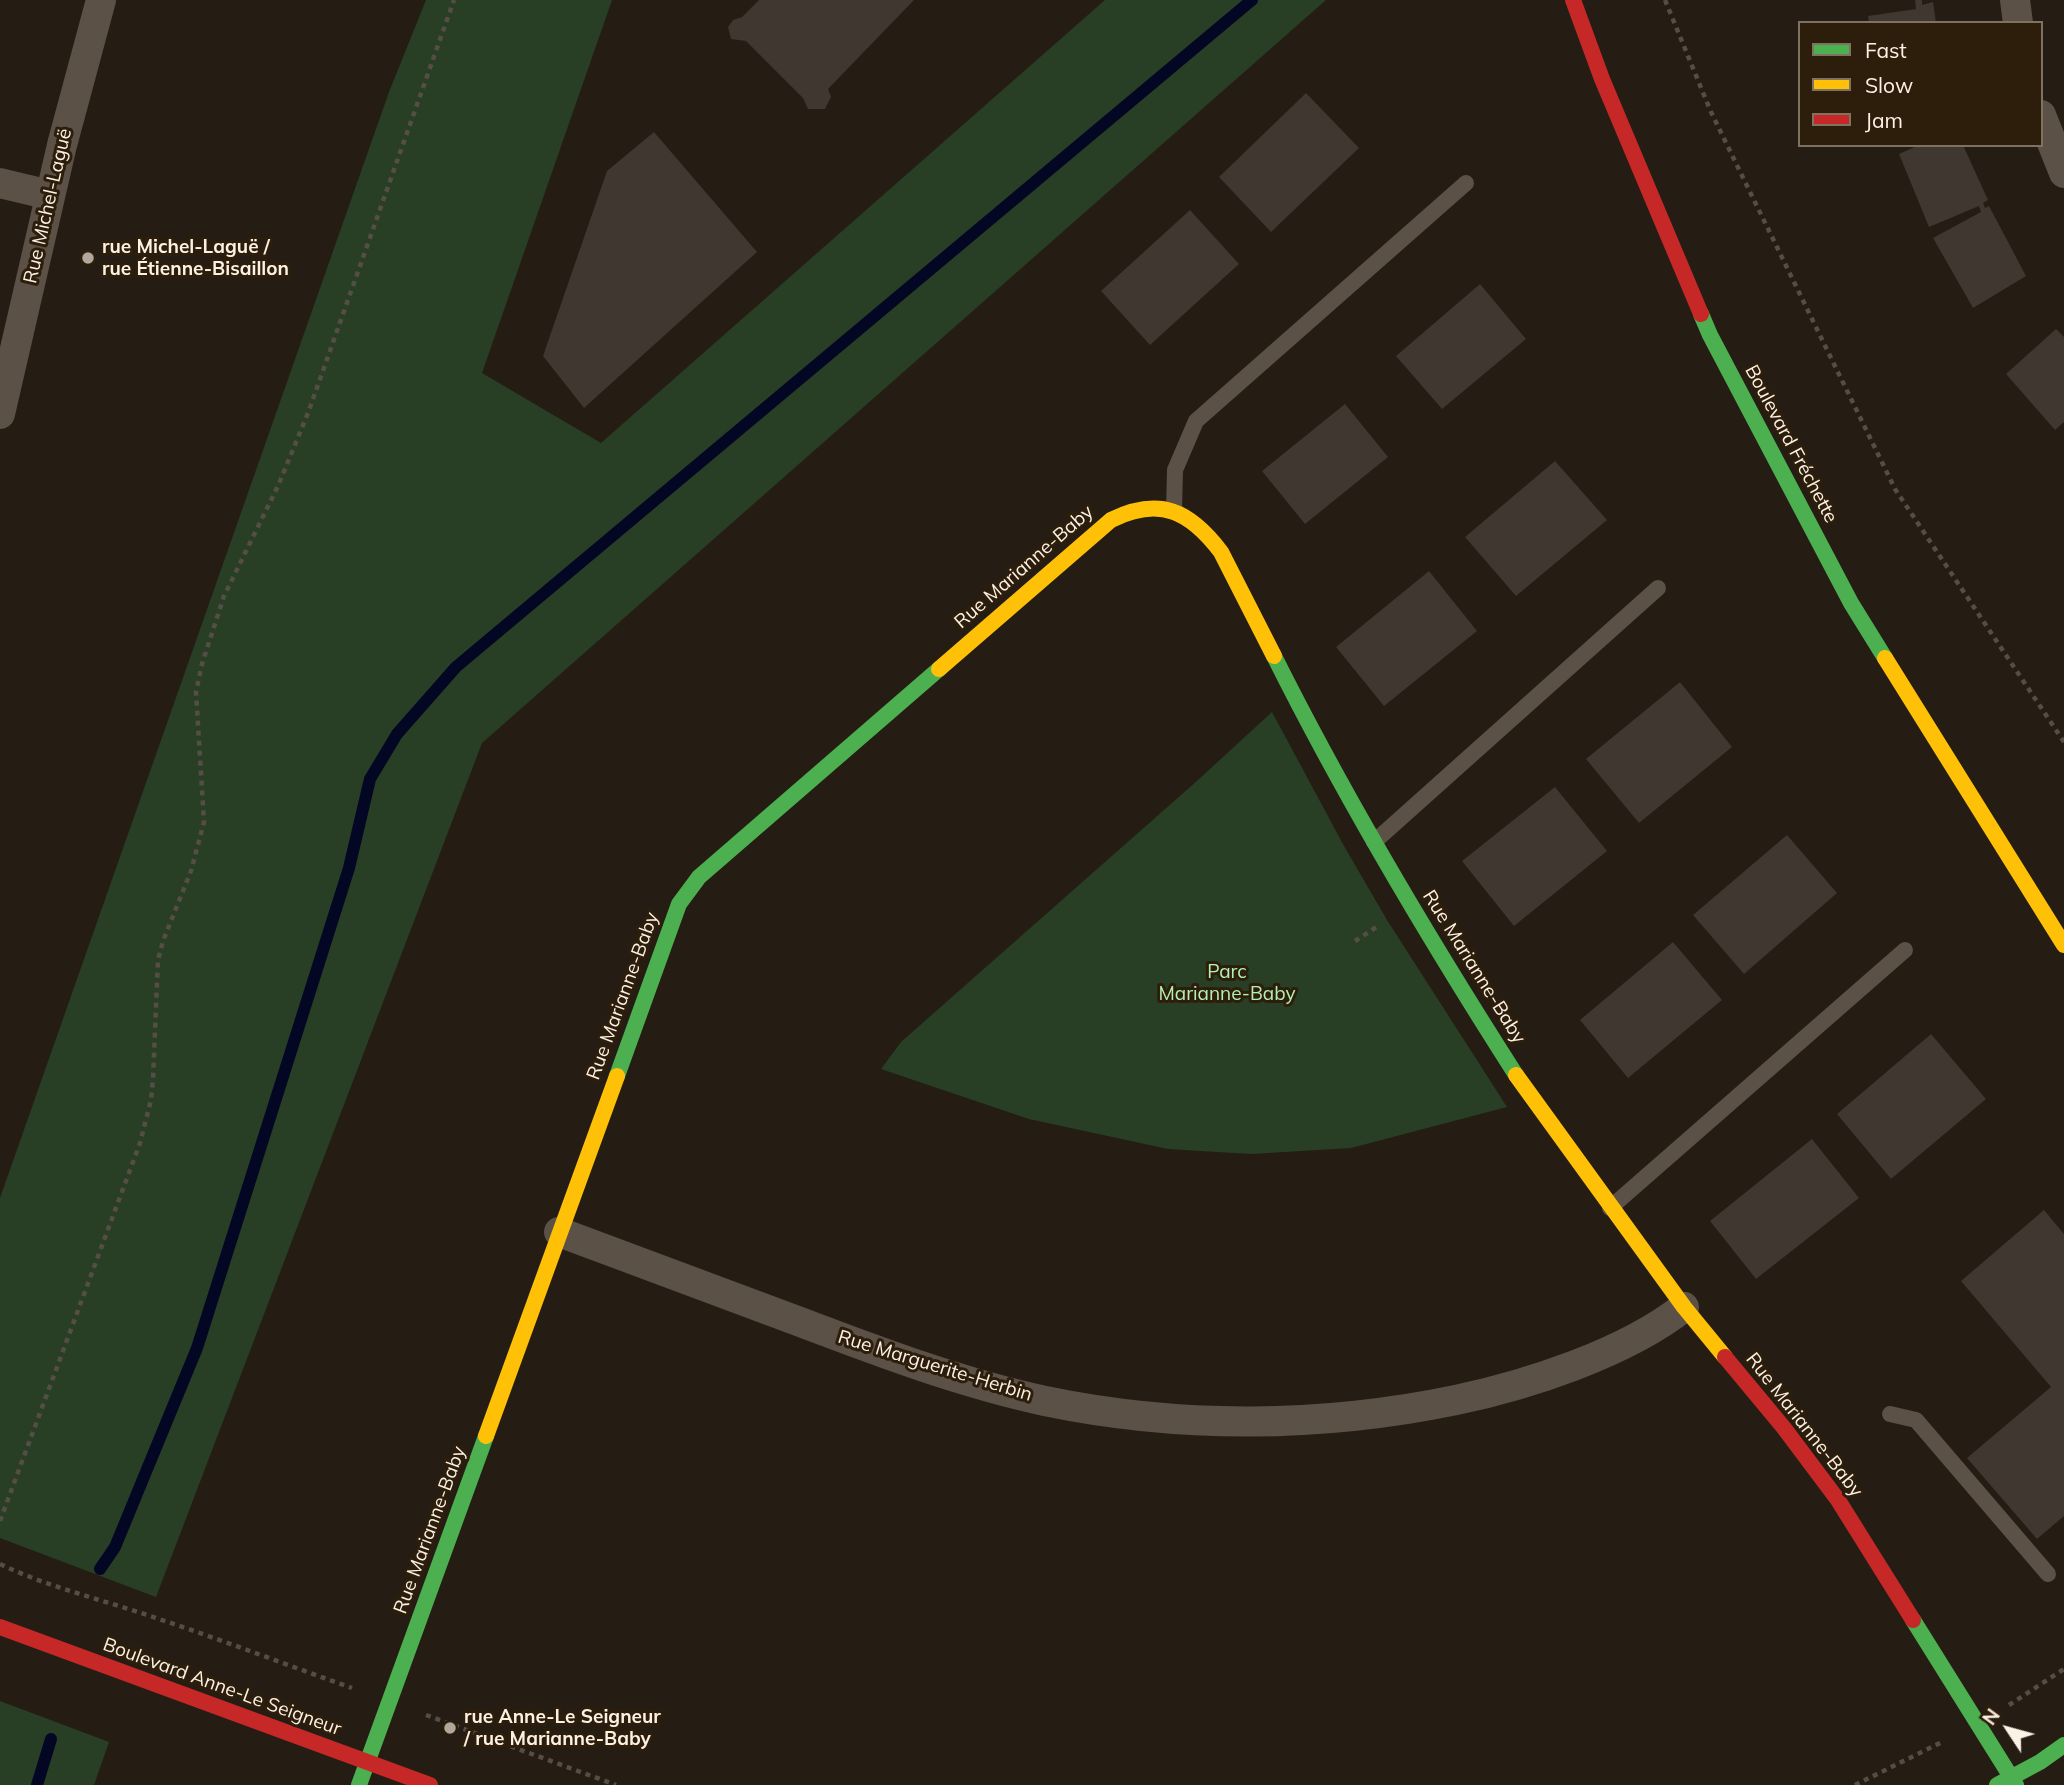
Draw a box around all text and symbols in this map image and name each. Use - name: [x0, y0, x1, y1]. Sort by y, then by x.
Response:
- legend: [1798, 21, 2043, 147]
- text: Fast: [1865, 37, 1907, 63]
- text: Slow: [1865, 72, 1913, 98]
- text: Jam: [1865, 107, 1903, 133]
- street label: Rue Michel-Laguë: [19, 126, 77, 286]
- place label: rue Michel-Laguë / rue Étienne-Bisaillon: [102, 236, 289, 280]
- marker: rue Michel-Laguë / rue Étienne-Bisaillon: [80, 250, 96, 266]
- street label: Boulevard Fréchette: [1740, 361, 1842, 527]
- street label: Rue Marianne-Baby: [950, 500, 1098, 634]
- street label: Rue Marianne-Baby: [1418, 886, 1530, 1048]
- street label: Rue Marianne-Baby: [582, 909, 664, 1083]
- park label: Parc Marianne-Baby: [1158, 961, 1296, 1005]
- street label: Rue Marguerite-Herbin: [835, 1326, 1035, 1406]
- street label: Rue Marianne-Baby: [1741, 1348, 1867, 1502]
- street label: Rue Marianne-Baby: [389, 1443, 471, 1617]
- street label: Boulevard Anne-Le Seigneur: [100, 1633, 344, 1741]
- north arrow: [1973, 1694, 2043, 1764]
- text: N: [1977, 1704, 2005, 1730]
- place label: rue Anne-Le Seigneur / rue Marianne-Baby: [464, 1706, 661, 1750]
- marker: rue Anne-Le Seigneur / rue Marianne-Baby: [442, 1720, 458, 1736]

